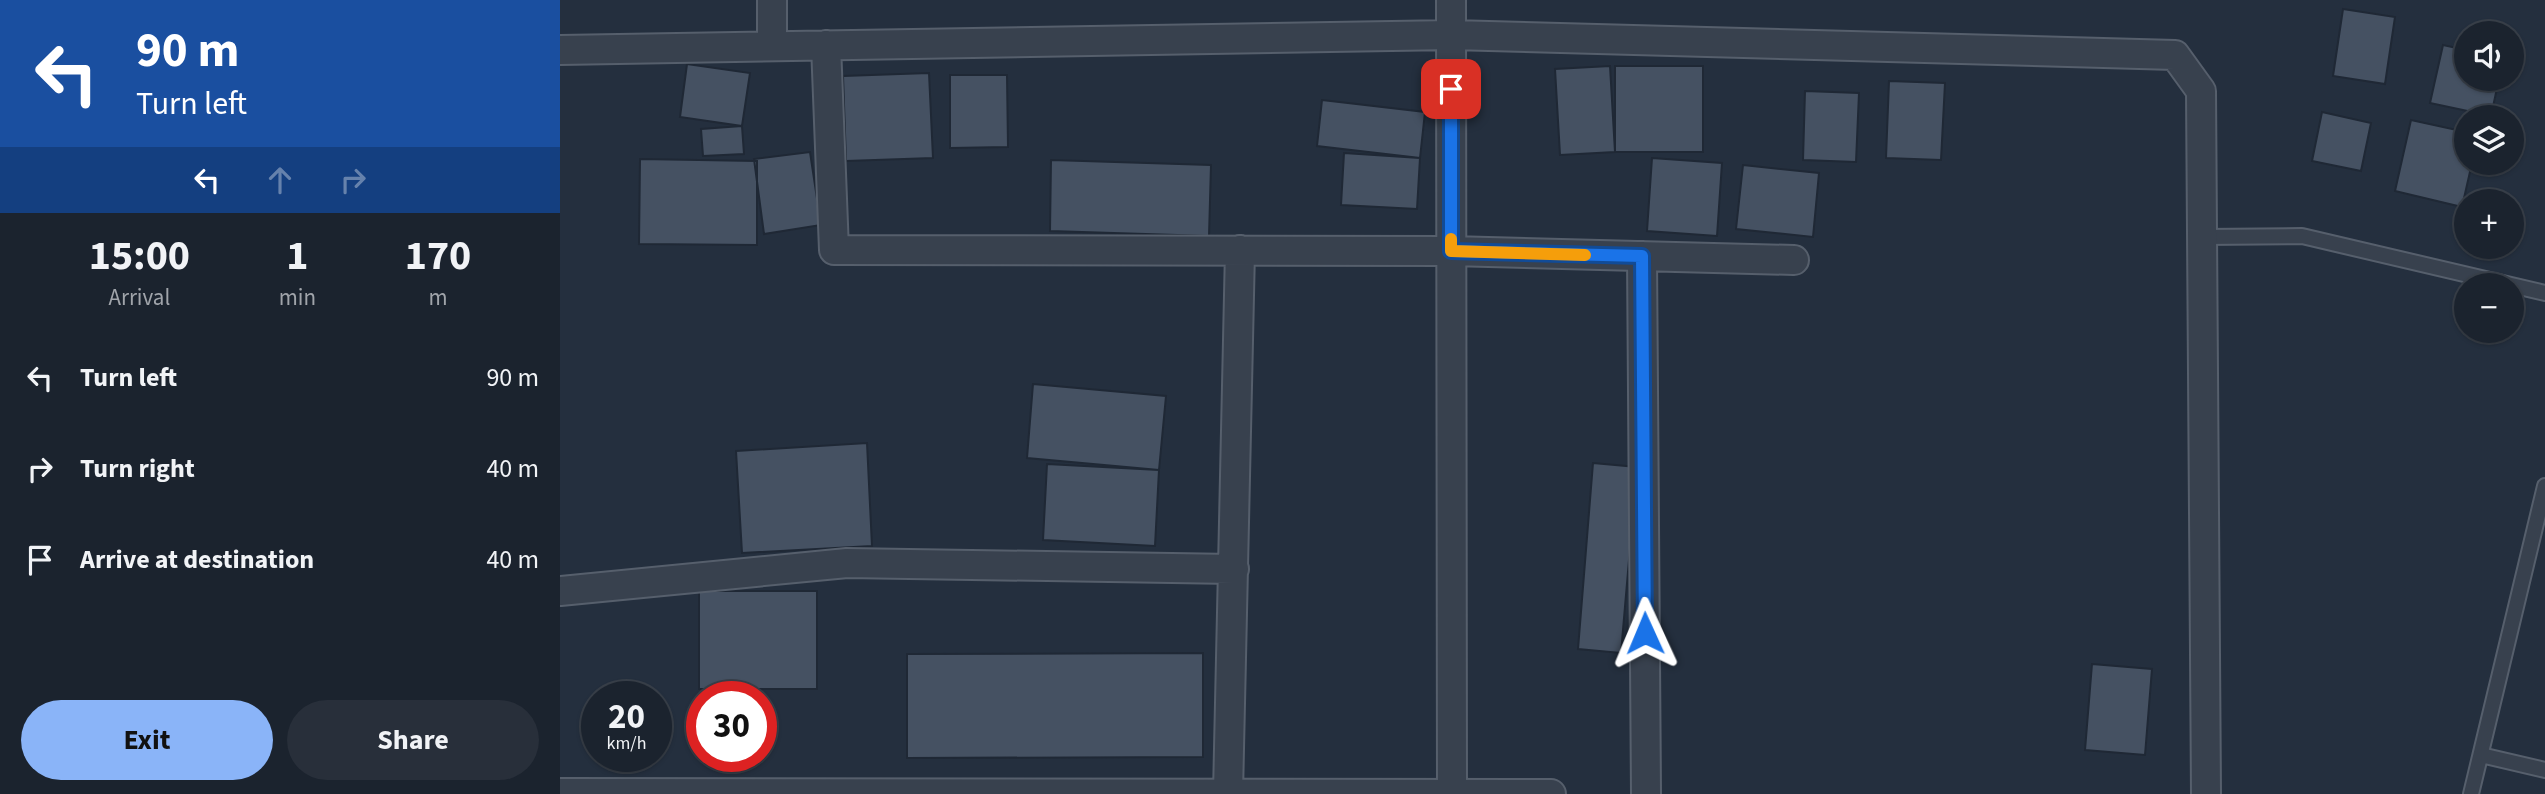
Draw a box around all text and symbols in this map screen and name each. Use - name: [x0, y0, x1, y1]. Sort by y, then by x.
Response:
- text: 90 m: [136, 16, 240, 86]
- map controls: [2454, 21, 2524, 343]
- button: sound: [2454, 21, 2524, 91]
- icon: left: [21, 28, 112, 119]
- pin: [1421, 59, 1481, 119]
- icon: arrive: [1432, 70, 1470, 108]
- text: Turn left: [136, 81, 247, 127]
- button: layers: [2454, 105, 2524, 175]
- icon: left: [188, 161, 226, 199]
- icon: ahead: [261, 161, 299, 199]
- icon: right: [334, 161, 372, 199]
- button: +: [2454, 189, 2524, 259]
- text: 15:00: [89, 226, 190, 286]
- text: 1: [286, 226, 308, 286]
- text: 170: [405, 226, 471, 286]
- button: −: [2454, 273, 2524, 343]
- text: Arrival: [108, 281, 170, 314]
- text: min: [279, 281, 316, 314]
- text: m: [428, 281, 448, 314]
- icon: left: [21, 359, 59, 397]
- text: Turn left: [80, 359, 177, 396]
- text: 90 m: [486, 359, 539, 396]
- icon: right: [21, 450, 59, 488]
- text: Turn right: [80, 450, 195, 487]
- text: 40 m: [486, 450, 539, 487]
- icon: arrive: [21, 541, 59, 579]
- text: Arrive at destination: [80, 541, 314, 578]
- text: 40 m: [486, 541, 539, 578]
- position arrow: [1608, 596, 1682, 670]
- speed limit sign: 30: [686, 681, 777, 772]
- text: 20: [608, 692, 645, 742]
- button: Exit: [21, 700, 273, 780]
- button: Share: [287, 700, 539, 780]
- text: km/h: [607, 731, 646, 756]

